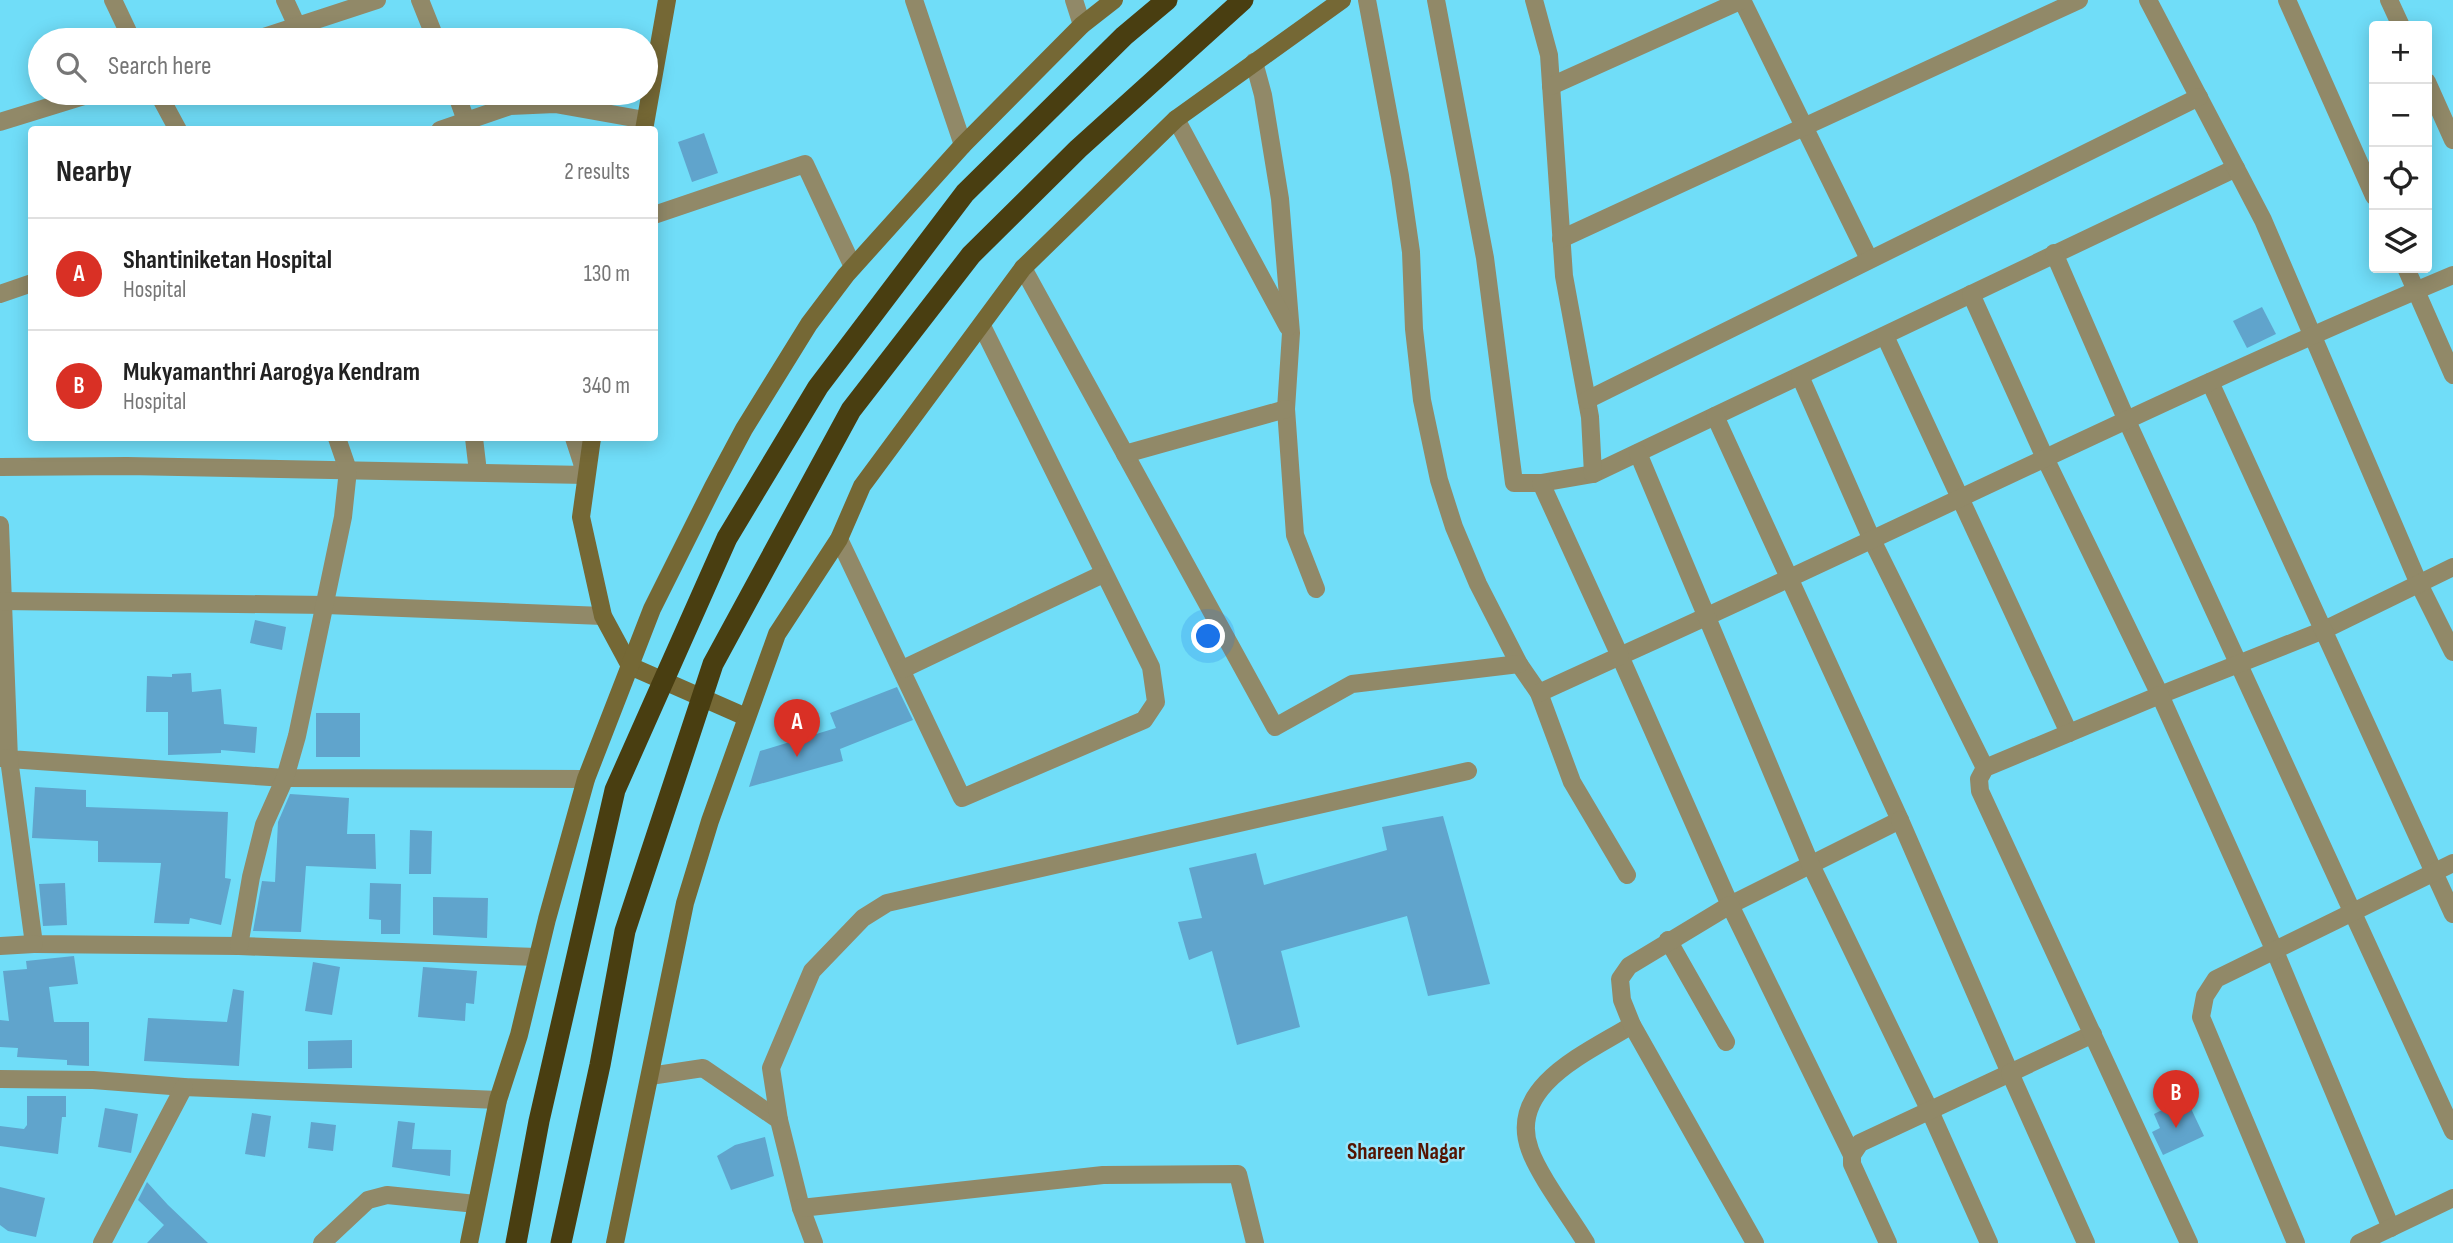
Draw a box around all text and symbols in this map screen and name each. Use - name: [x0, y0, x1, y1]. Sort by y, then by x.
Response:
- map controls: [2369, 21, 2432, 273]
- button: +: [2369, 21, 2432, 84]
- search box: [28, 28, 658, 105]
- icon: search: [52, 48, 90, 86]
- text: Search here: [108, 51, 211, 82]
- button: −: [2369, 84, 2432, 147]
- button: locate: [2369, 147, 2432, 210]
- text: Nearby: [56, 154, 132, 190]
- text: 2 results: [564, 158, 630, 186]
- button: layers: [2369, 210, 2432, 273]
- text: Shantiniketan Hospital: [123, 245, 332, 276]
- text: A: [74, 260, 84, 288]
- text: 130 m: [584, 260, 630, 288]
- text: Hospital: [123, 276, 186, 304]
- text: Mukyamanthri Aarogya Kendram: [123, 357, 420, 388]
- text: B: [74, 372, 84, 400]
- text: 340 m: [582, 372, 630, 400]
- text: Hospital: [123, 388, 186, 416]
- your location: [1191, 619, 1225, 653]
- pin: A: [774, 699, 820, 757]
- pin: B: [2153, 1070, 2199, 1128]
- district label: Shareen Nagar: [1347, 1138, 1465, 1166]

